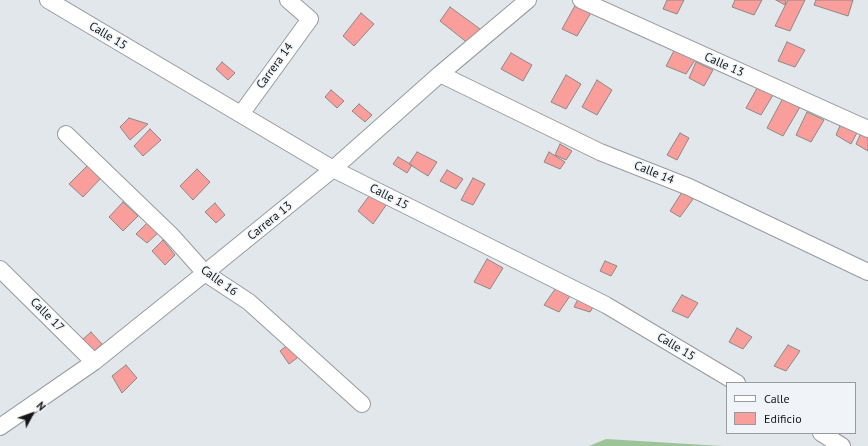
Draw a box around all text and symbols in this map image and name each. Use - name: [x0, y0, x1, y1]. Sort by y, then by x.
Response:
- street label: Calle 15: [86, 19, 130, 53]
- street label: Carrera 14: [254, 40, 296, 92]
- street label: Calle 13: [702, 50, 746, 80]
- street label: Calle 14: [632, 158, 676, 188]
- street label: Calle 15: [367, 181, 411, 213]
- street label: Carrera 13: [245, 199, 295, 243]
- street label: Calle 16: [198, 263, 240, 299]
- street label: Calle 17: [27, 295, 67, 335]
- street label: Calle 15: [654, 330, 698, 364]
- legend: [726, 382, 856, 434]
- text: Calle: [764, 391, 790, 406]
- north arrow: [12, 394, 52, 434]
- text: N: [33, 399, 49, 413]
- text: Edificio: [764, 411, 802, 426]

